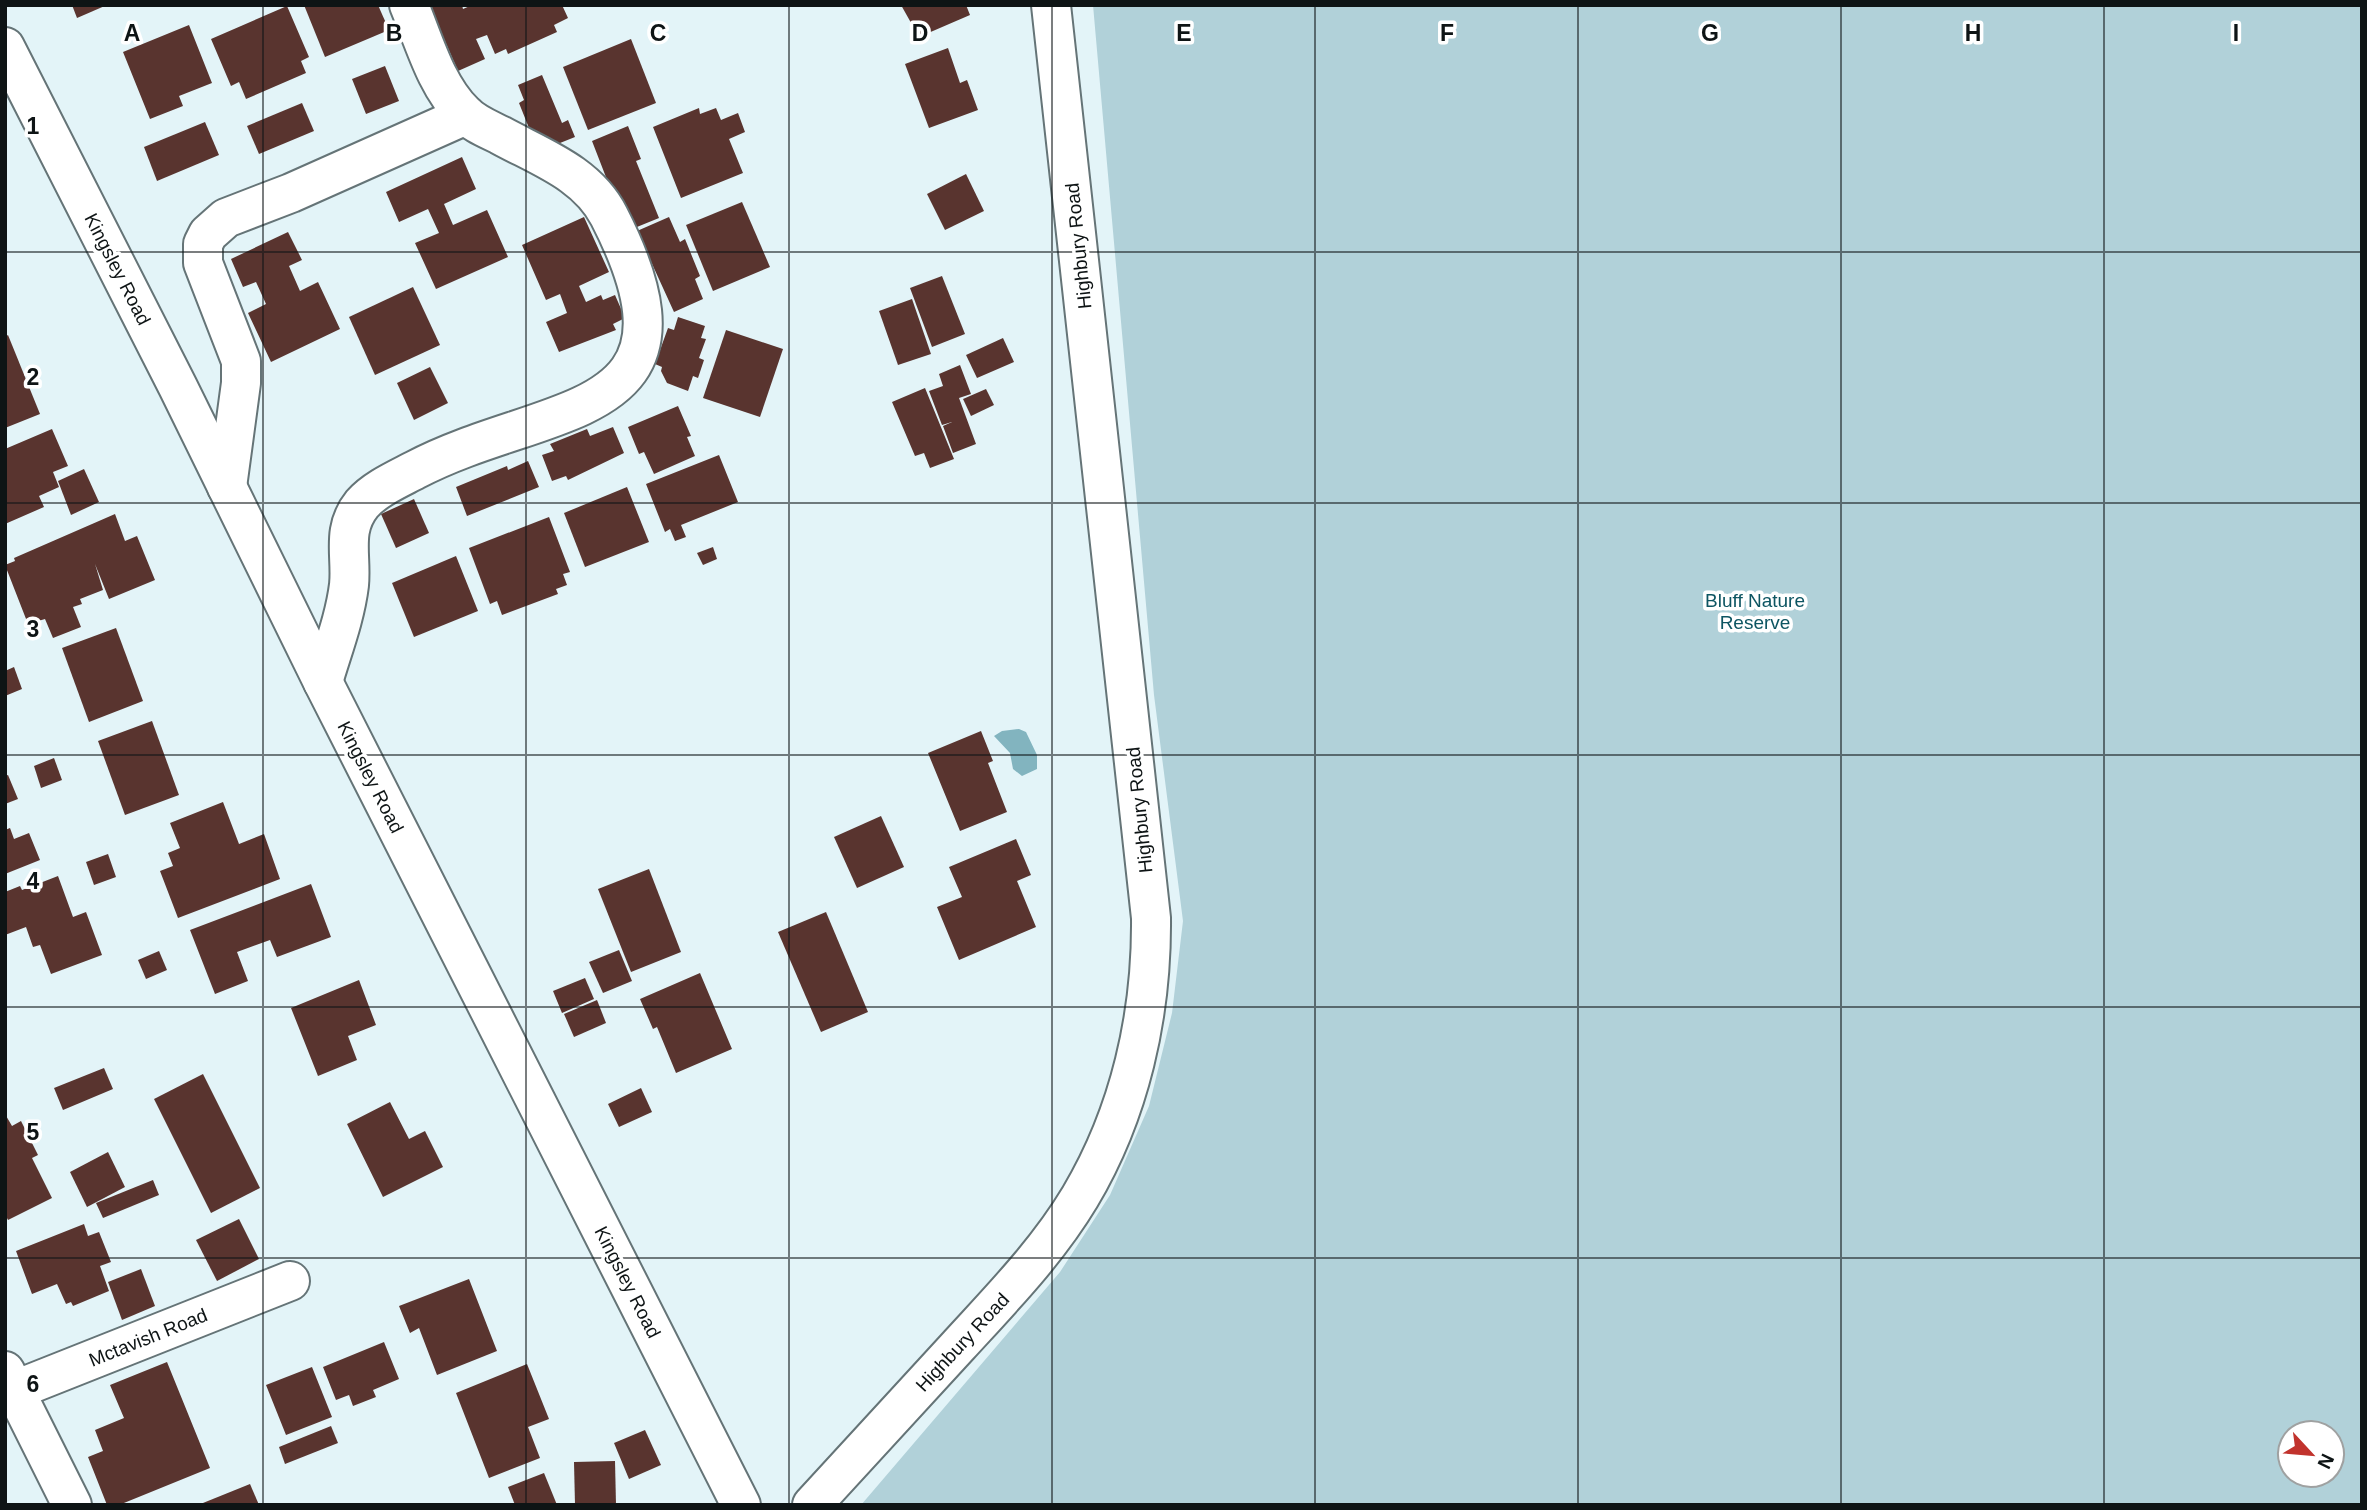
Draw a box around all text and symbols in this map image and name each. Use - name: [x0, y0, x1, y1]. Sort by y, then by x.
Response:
- text: A: [124, 20, 140, 46]
- text: B: [386, 20, 402, 46]
- text: C: [650, 20, 666, 46]
- text: D: [912, 20, 928, 46]
- text: E: [1176, 20, 1192, 46]
- text: F: [1440, 20, 1454, 46]
- text: G: [1701, 20, 1719, 46]
- text: H: [1965, 20, 1981, 46]
- text: I: [2233, 20, 2239, 46]
- text: 1: [27, 113, 40, 139]
- street label: Highbury Road: [1061, 182, 1096, 310]
- street label: Kingsley Road: [80, 210, 155, 329]
- text: 2: [27, 364, 39, 390]
- park label: Bluff Nature Reserve: [1705, 590, 1805, 633]
- text: 3: [27, 616, 39, 642]
- street label: Kingsley Road: [333, 718, 408, 837]
- street label: Highbury Road: [1122, 746, 1157, 874]
- text: 4: [27, 868, 40, 894]
- text: 5: [27, 1119, 40, 1145]
- street label: Kingsley Road: [590, 1223, 665, 1342]
- street label: Highbury Road: [911, 1289, 1013, 1396]
- street label: Mctavish Road: [86, 1304, 210, 1371]
- text: 6: [27, 1371, 39, 1397]
- north arrow: [2276, 1419, 2346, 1489]
- text: N: [2313, 1450, 2338, 1472]

